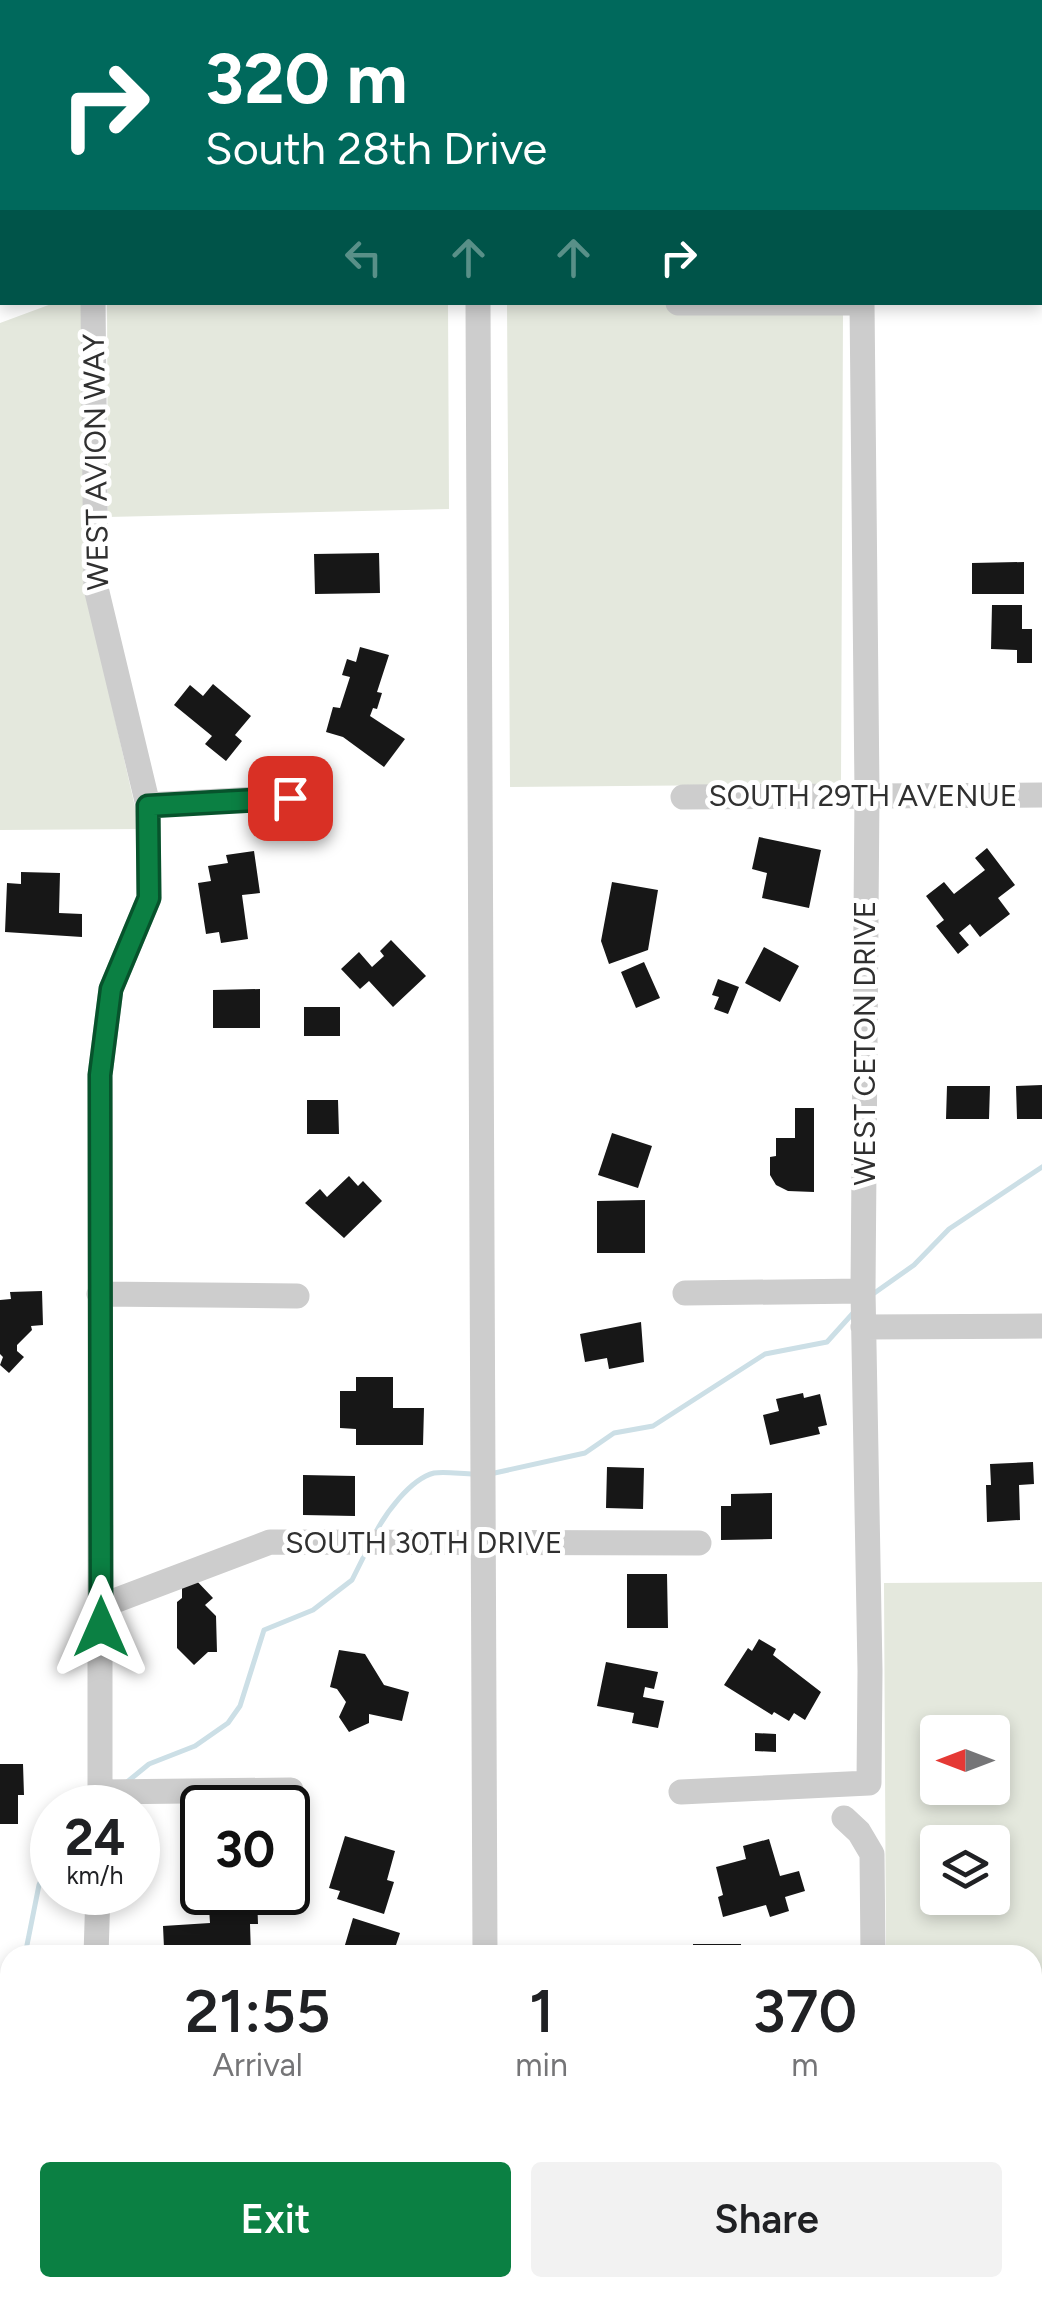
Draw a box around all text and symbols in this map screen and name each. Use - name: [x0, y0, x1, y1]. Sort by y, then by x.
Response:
- text: 320 m: [205, 36, 408, 121]
- icon: right: [40, 40, 170, 170]
- text: South 28th Drive: [205, 121, 547, 175]
- icon: left: [336, 230, 391, 285]
- icon: ahead: [441, 230, 496, 285]
- icon: ahead: [546, 230, 601, 285]
- icon: right: [651, 230, 706, 285]
- street label: WEST AVION WAY: [75, 333, 116, 591]
- pin: [248, 756, 333, 841]
- icon: arrive: [263, 771, 318, 826]
- street label: SOUTH 29TH AVENUE: [708, 777, 1018, 814]
- street label: WEST CETON DRIVE: [846, 901, 883, 1185]
- street label: SOUTH 30TH DRIVE: [285, 1524, 563, 1561]
- position arrow: [49, 1575, 153, 1679]
- north arrow: [920, 1715, 1010, 1805]
- map controls: [920, 1715, 1010, 1915]
- speed limit sign: 30: [180, 1785, 310, 1915]
- text: 24: [65, 1807, 125, 1868]
- button: layers: [920, 1825, 1010, 1915]
- text: km/h: [66, 1860, 124, 1890]
- text: 21:55: [185, 1975, 330, 2047]
- text: 1: [529, 1975, 554, 2047]
- text: 370: [753, 1975, 857, 2047]
- text: Arrival: [212, 2046, 303, 2084]
- text: min: [515, 2046, 568, 2084]
- text: m: [791, 2046, 818, 2084]
- button: Exit: [40, 2162, 511, 2277]
- button: Share: [531, 2162, 1002, 2277]

